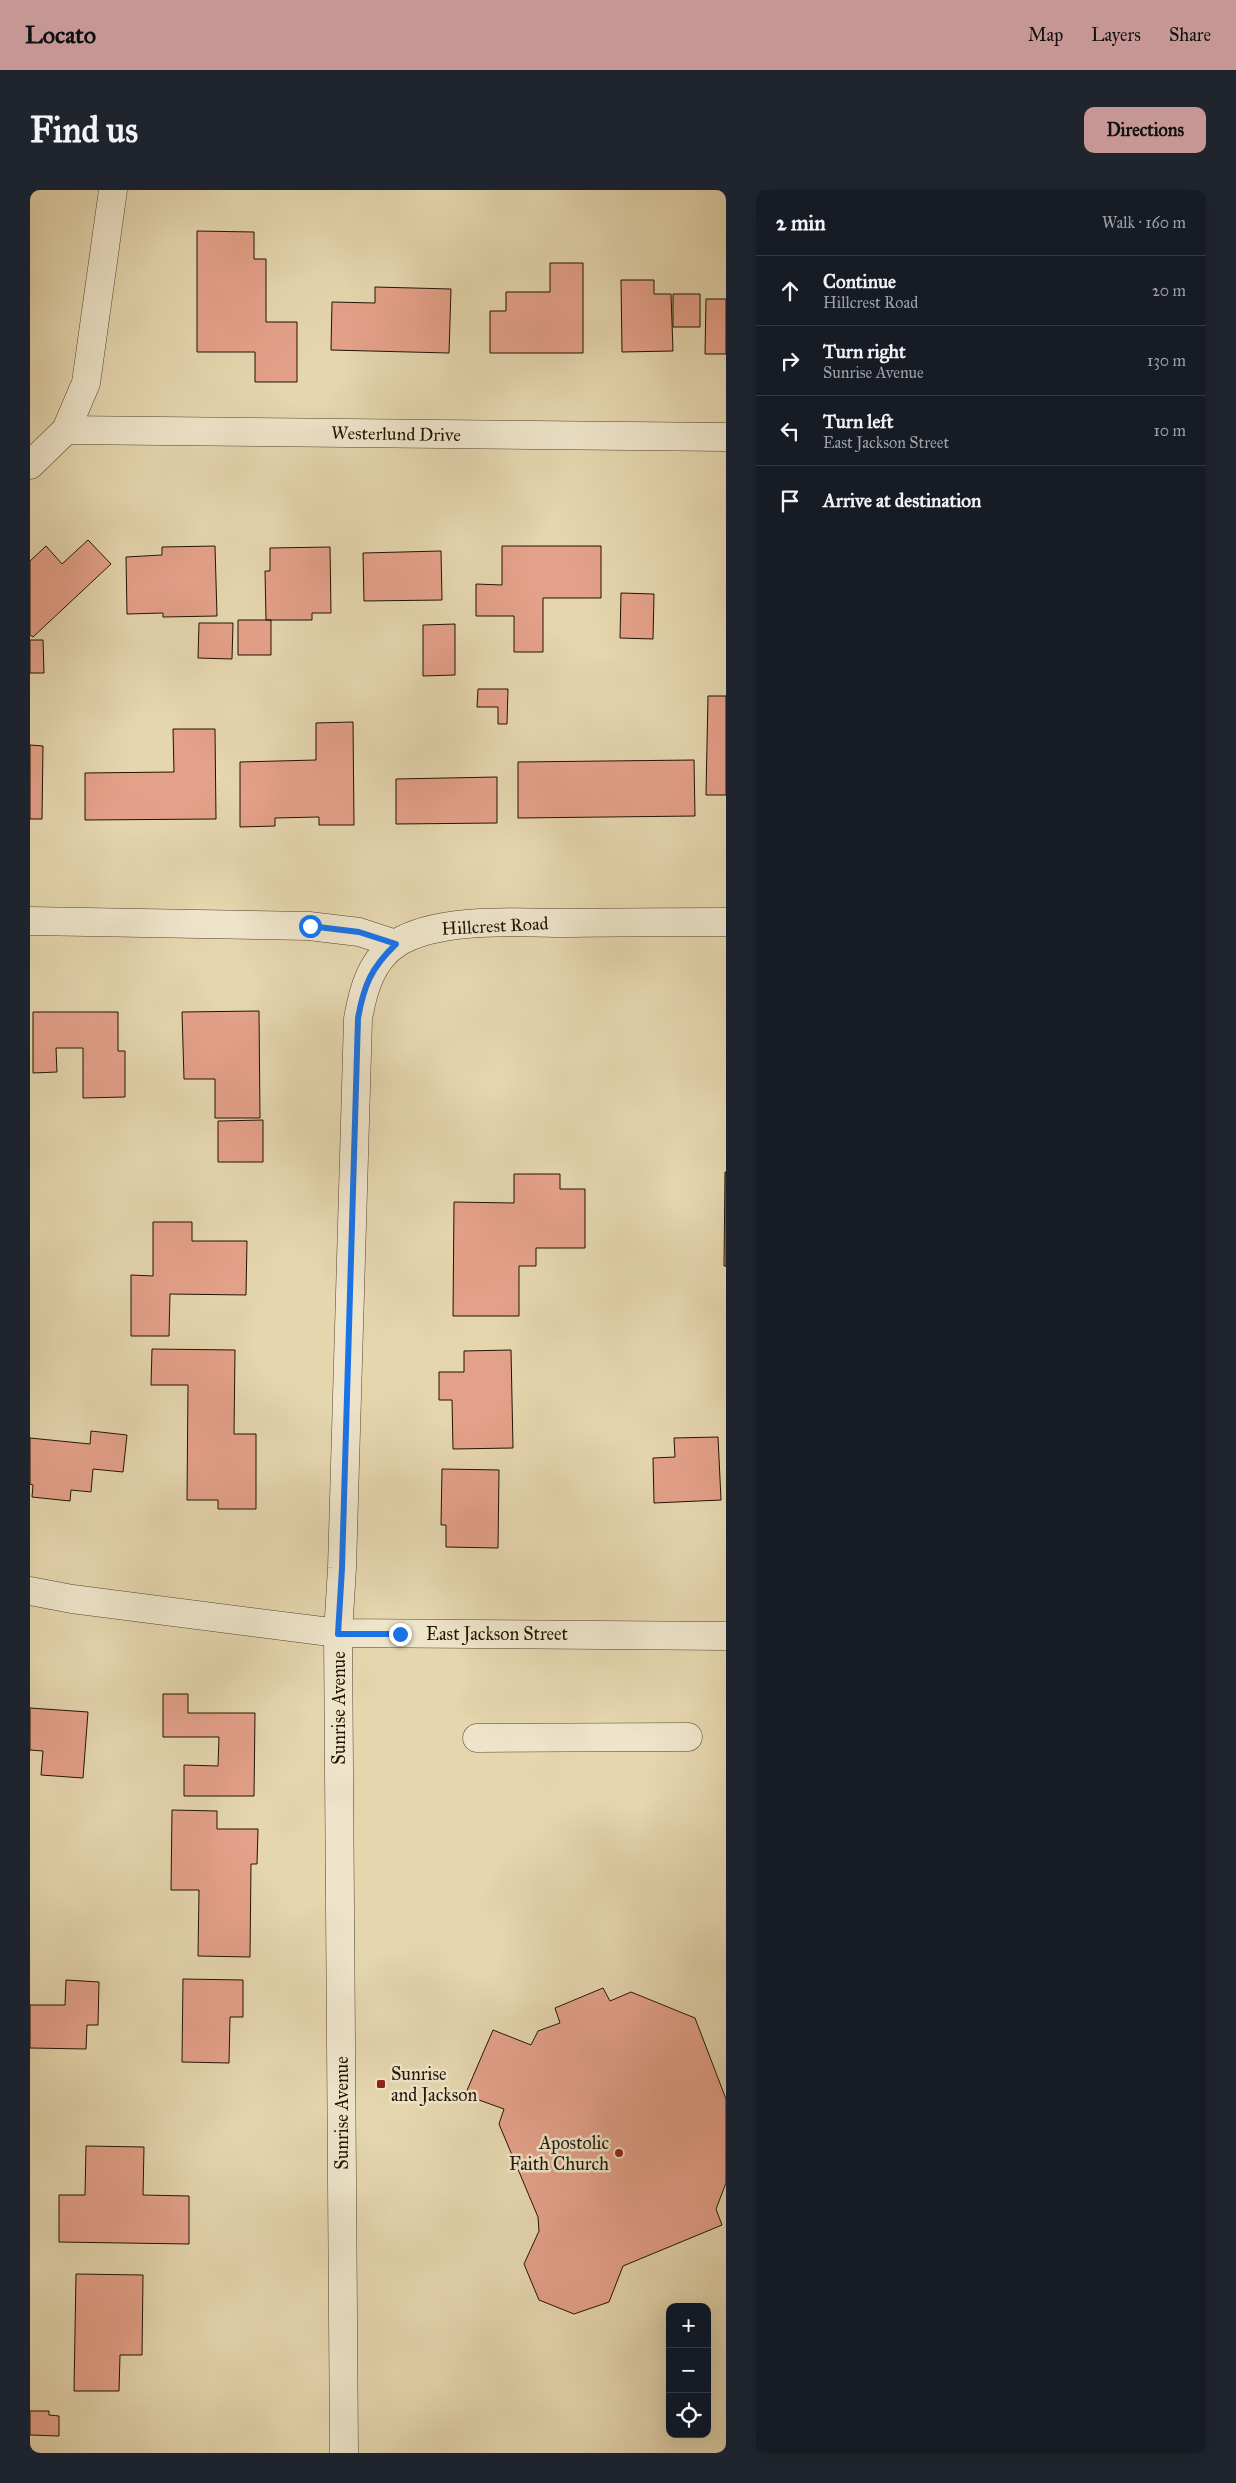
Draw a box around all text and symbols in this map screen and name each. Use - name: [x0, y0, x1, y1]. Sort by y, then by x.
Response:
- text: Locato: [25, 20, 96, 50]
- text: Map: [1028, 24, 1063, 46]
- text: Layers: [1091, 24, 1141, 46]
- text: Share: [1169, 24, 1211, 46]
- button: Directions: [1084, 107, 1206, 153]
- text: Find us: [30, 109, 138, 152]
- text: 2 min: [776, 210, 826, 236]
- text: Walk · 160 m: [1102, 213, 1186, 232]
- text: Continue: [823, 270, 896, 293]
- icon: ahead: [776, 277, 804, 305]
- text: 20 m: [1152, 281, 1186, 300]
- text: Hillcrest Road: [823, 293, 918, 312]
- text: Turn right: [823, 340, 906, 363]
- icon: right: [776, 347, 804, 375]
- text: 130 m: [1147, 351, 1186, 370]
- text: Sunrise Avenue: [823, 363, 924, 382]
- text: Turn left: [823, 410, 893, 433]
- icon: left: [776, 417, 804, 445]
- text: 10 m: [1154, 421, 1186, 440]
- street label: Westerlund Drive: [331, 422, 461, 446]
- text: East Jackson Street: [823, 433, 949, 452]
- icon: arrive: [776, 487, 804, 515]
- text: Arrive at destination: [823, 489, 981, 512]
- street label: Hillcrest Road: [441, 912, 549, 940]
- route start: [299, 915, 322, 938]
- route end: [389, 1623, 412, 1646]
- street label: East Jackson Street: [426, 1623, 569, 1646]
- street label: Sunrise Avenue: [328, 1651, 350, 1765]
- street label: Sunrise Avenue: [331, 2056, 353, 2170]
- place label: Sunrise and Jackson: [391, 2063, 477, 2107]
- marker: Sunrise and Jackson: [375, 2078, 387, 2090]
- place label: Apostolic Faith Church: [509, 2132, 609, 2175]
- marker: Apostolic Faith Church: [613, 2147, 625, 2159]
- map controls: [666, 2303, 711, 2438]
- button: +: [666, 2303, 711, 2348]
- button: −: [666, 2348, 711, 2393]
- button: locate: [666, 2393, 711, 2438]

